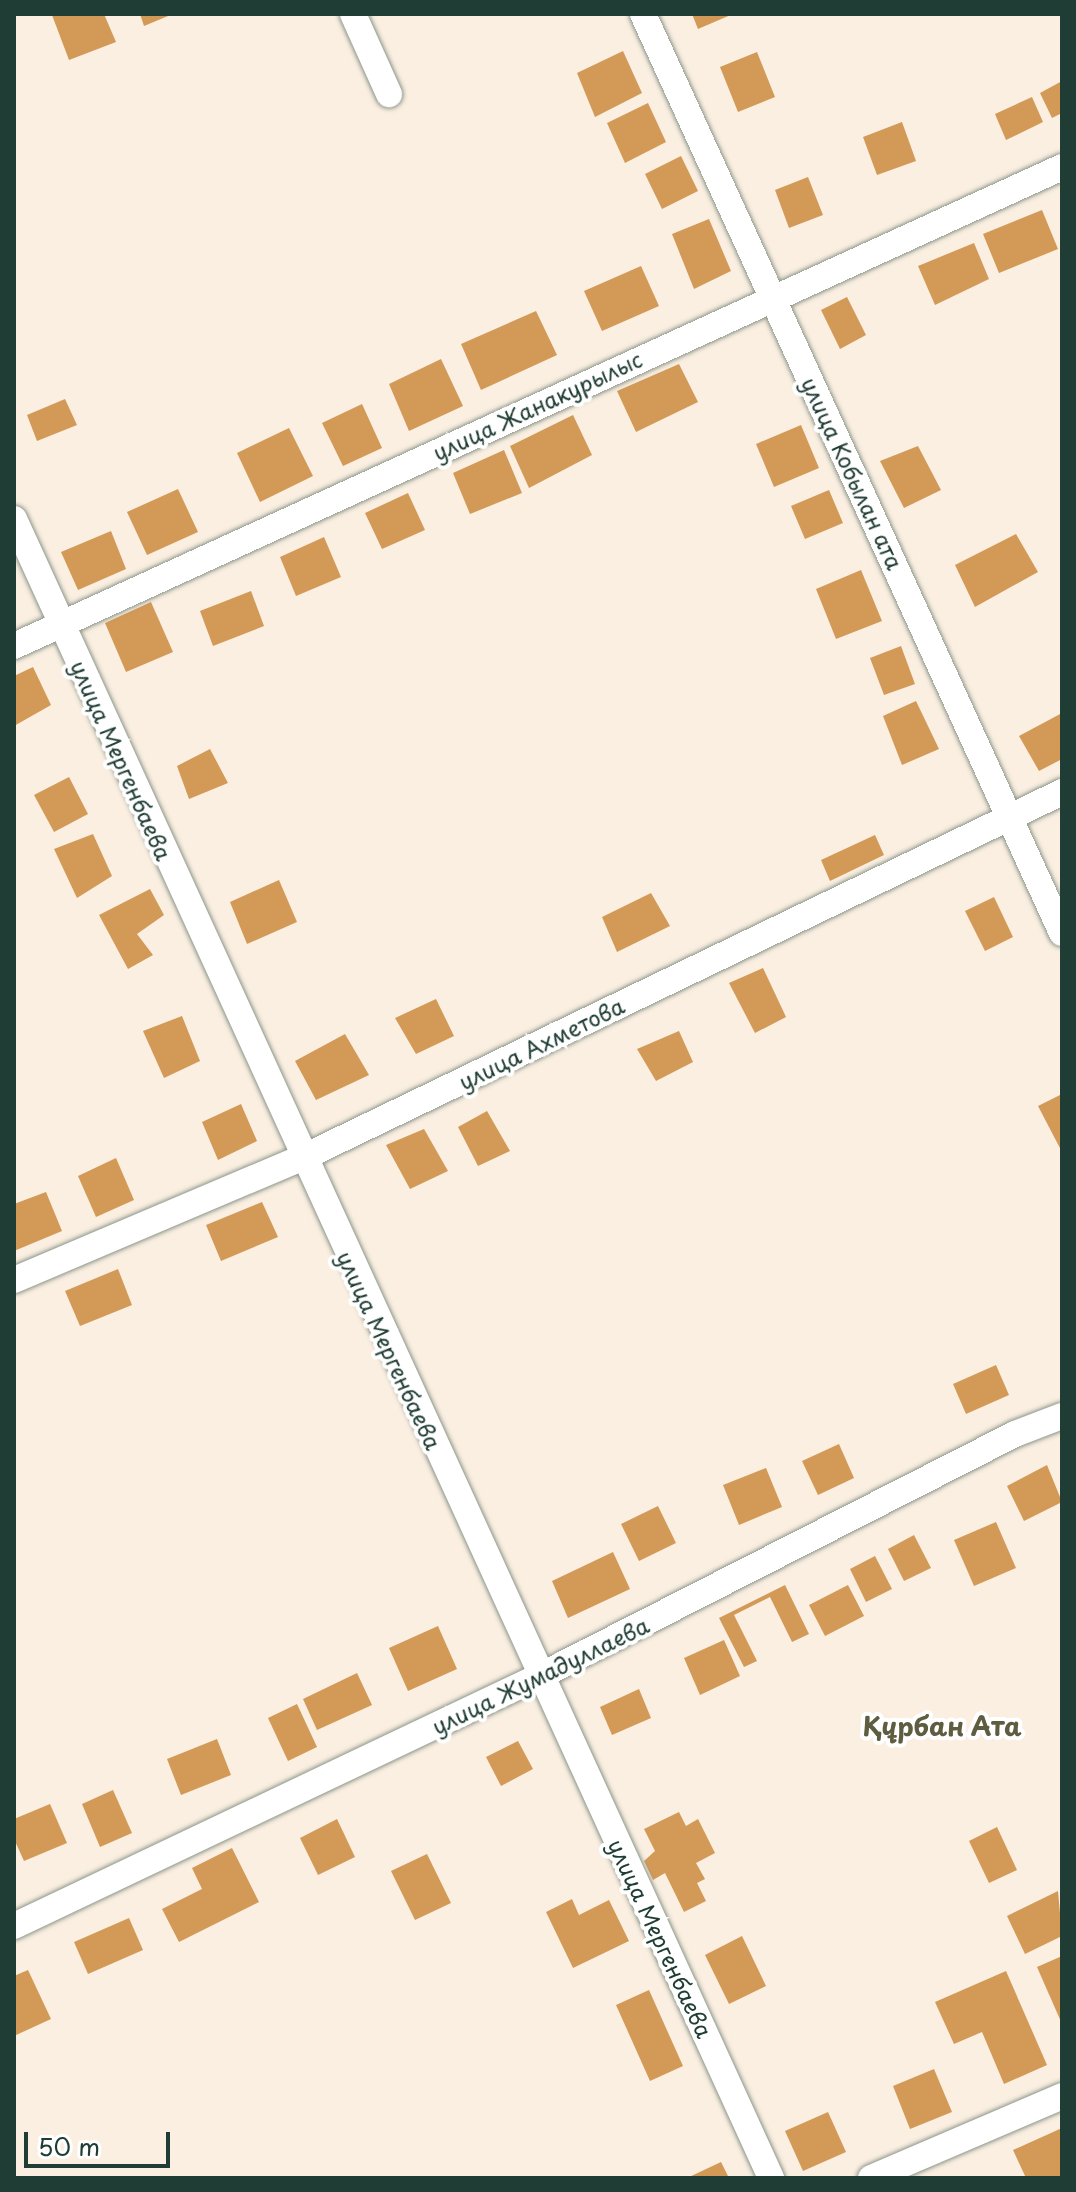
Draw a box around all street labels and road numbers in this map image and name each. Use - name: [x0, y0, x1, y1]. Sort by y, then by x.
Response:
- street label: улица Жанакурылыс: [428, 345, 646, 465]
- street label: улица Кобылан ата: [797, 372, 909, 574]
- street label: улица Мергенбаева: [66, 656, 178, 864]
- street label: улица Ахметова: [454, 991, 628, 1095]
- street label: улица Мергенбаева: [332, 1246, 448, 1454]
- street label: улица Жумадуллаева: [427, 1611, 653, 1739]
- street label: улица Мергенбаева: [603, 1834, 719, 2042]

